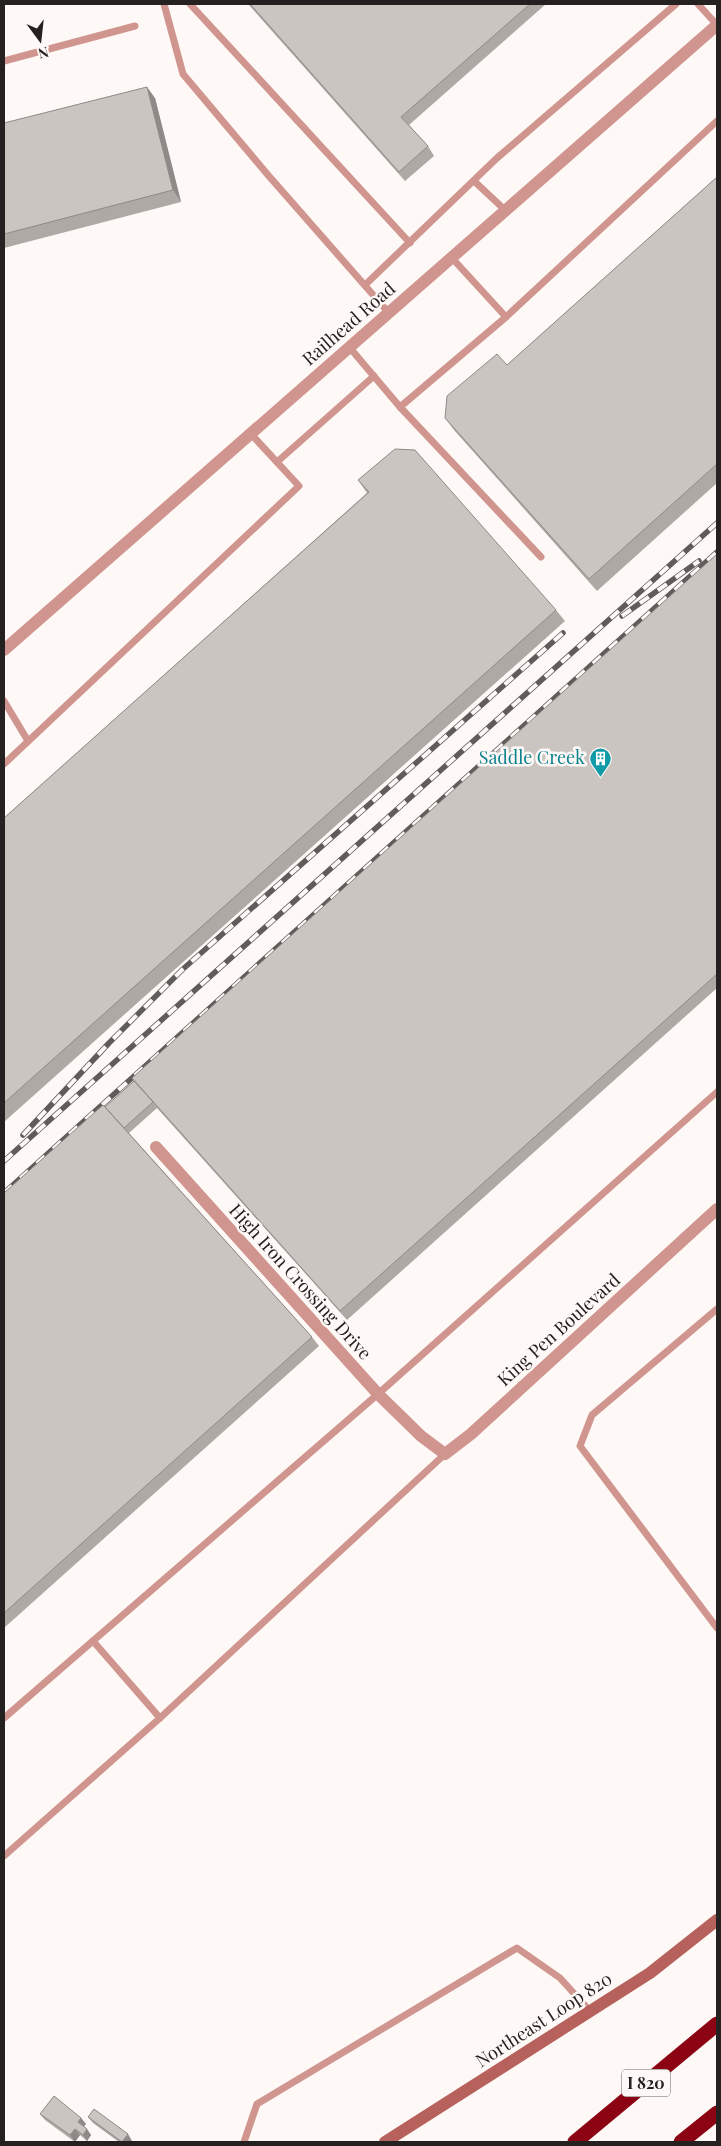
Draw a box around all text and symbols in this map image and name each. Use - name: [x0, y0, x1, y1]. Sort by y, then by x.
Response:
- north arrow: [15, 15, 65, 65]
- text: N: [36, 43, 51, 64]
- street label: Railhead Road: [297, 276, 400, 370]
- place label: Saddle Creek: [479, 745, 585, 769]
- building icon: Saddle Creek: [589, 746, 613, 777]
- street label: High Iron Crossing Drive: [224, 1198, 377, 1364]
- street label: King Pen Boulevard: [492, 1267, 625, 1391]
- street label: Northeast Loop 820: [471, 1966, 616, 2072]
- road number: I 820: [622, 2070, 670, 2096]

